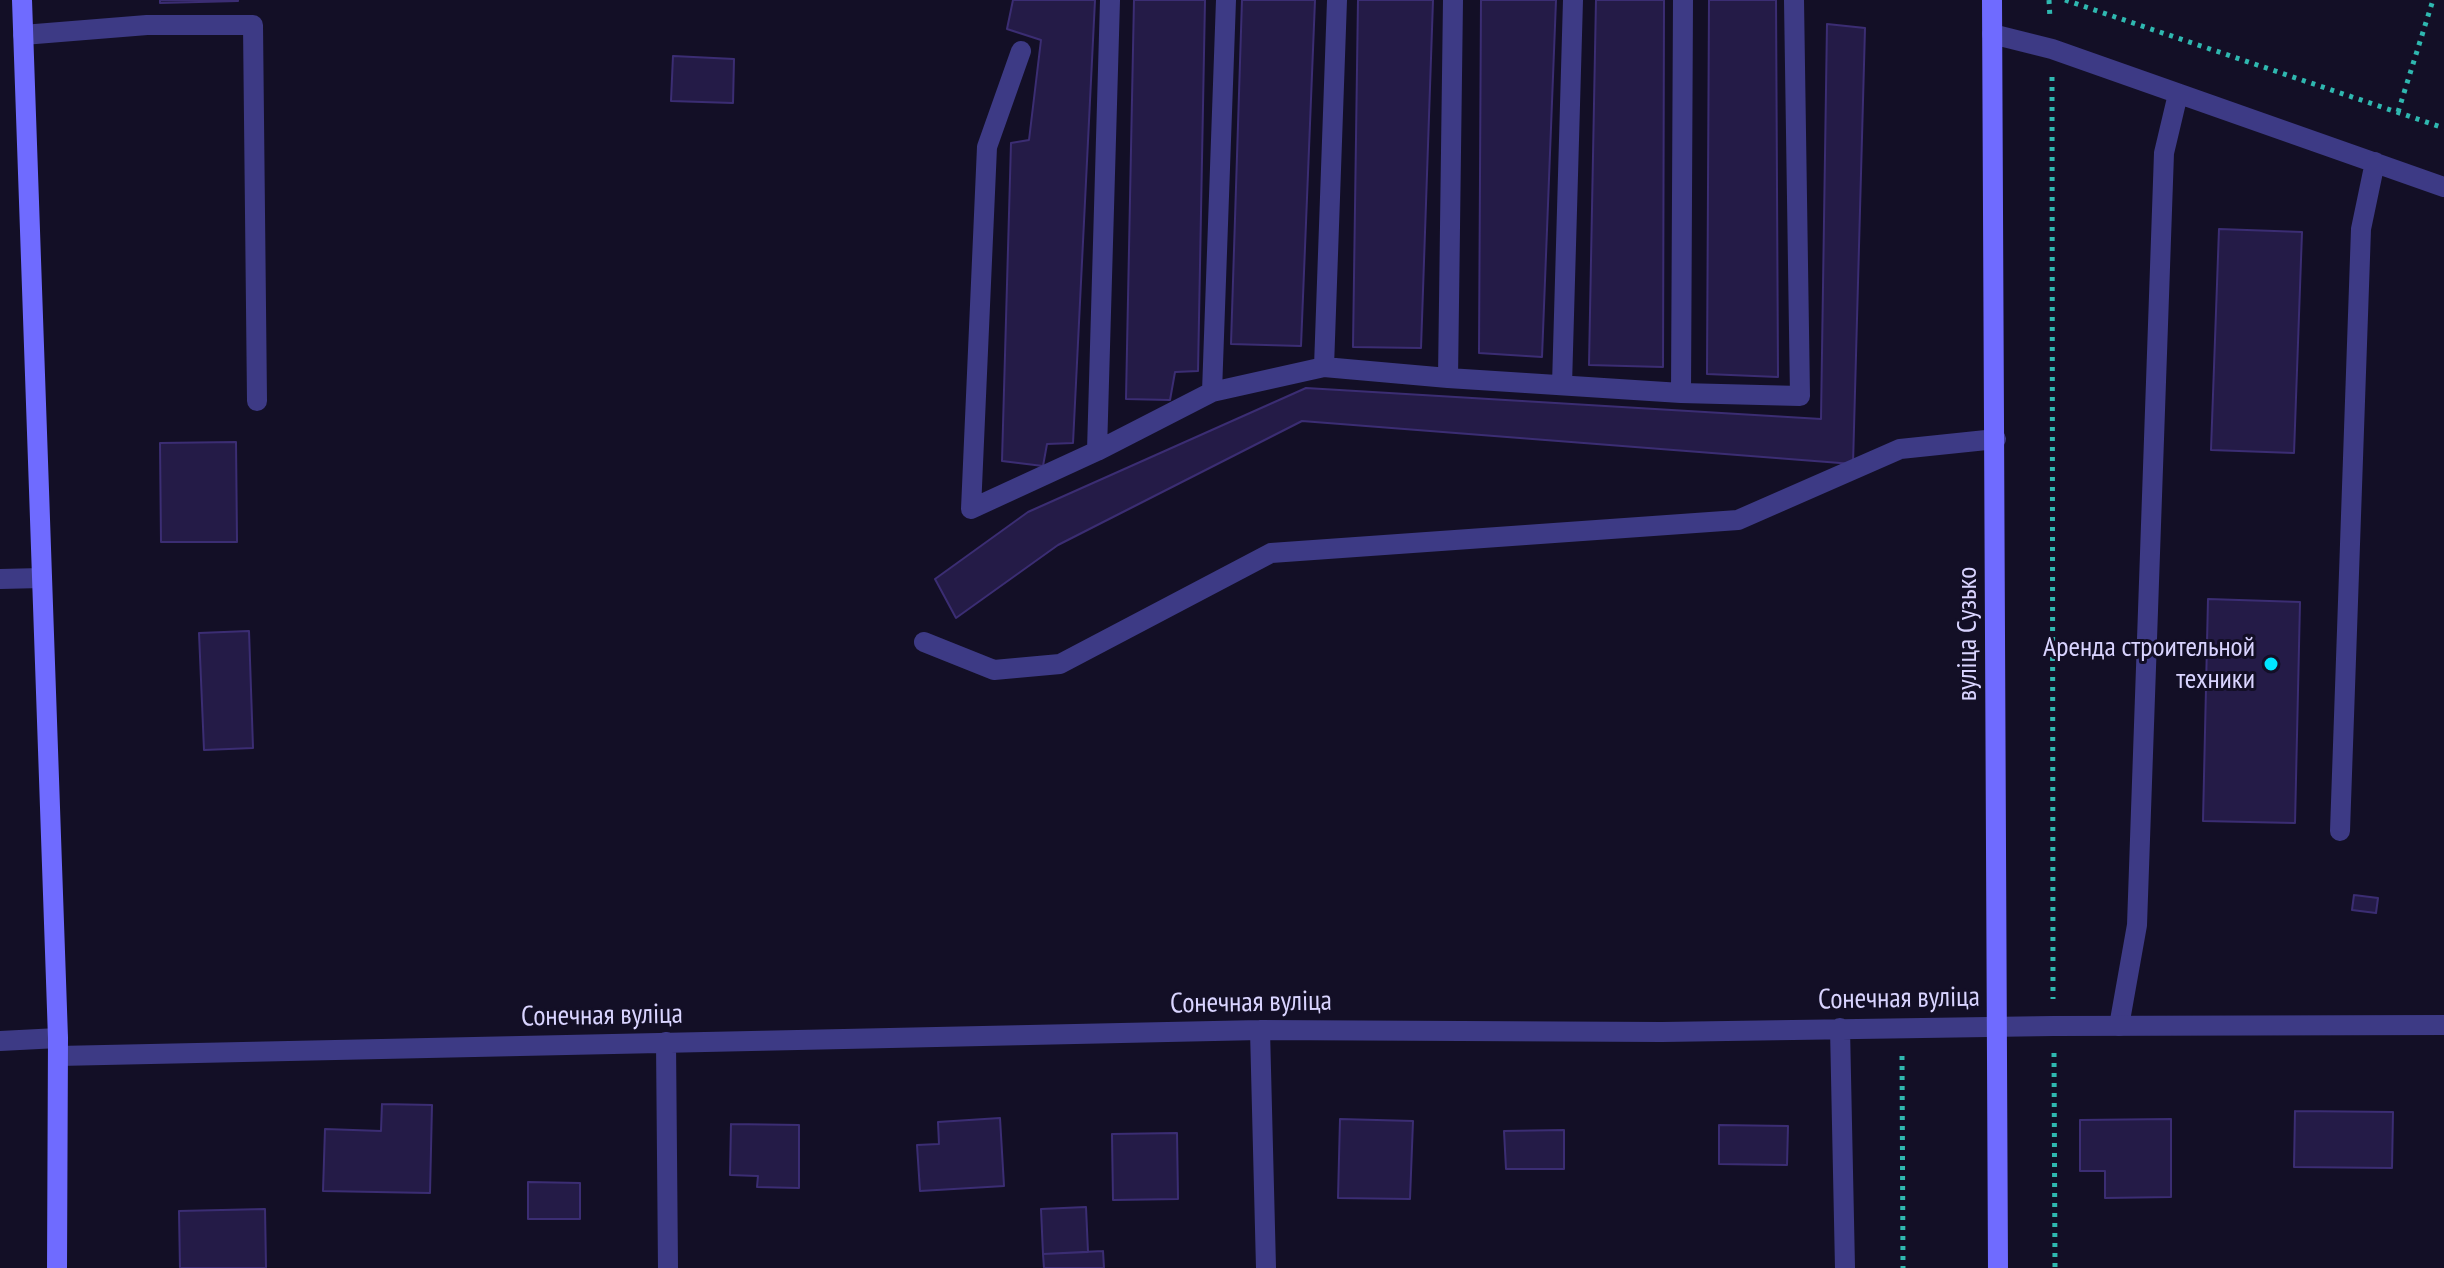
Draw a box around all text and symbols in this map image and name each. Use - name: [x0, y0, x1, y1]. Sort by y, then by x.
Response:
- street label: вуліца Сузько: [1951, 567, 1985, 701]
- place label: Аренда строительной техники: [2043, 631, 2255, 697]
- marker: Аренда строительной техники: [2262, 655, 2280, 673]
- street label: Сонечная вуліца: [1818, 981, 1980, 1017]
- street label: Сонечная вуліца: [1170, 985, 1332, 1021]
- street label: Сонечная вуліца: [521, 998, 683, 1034]

